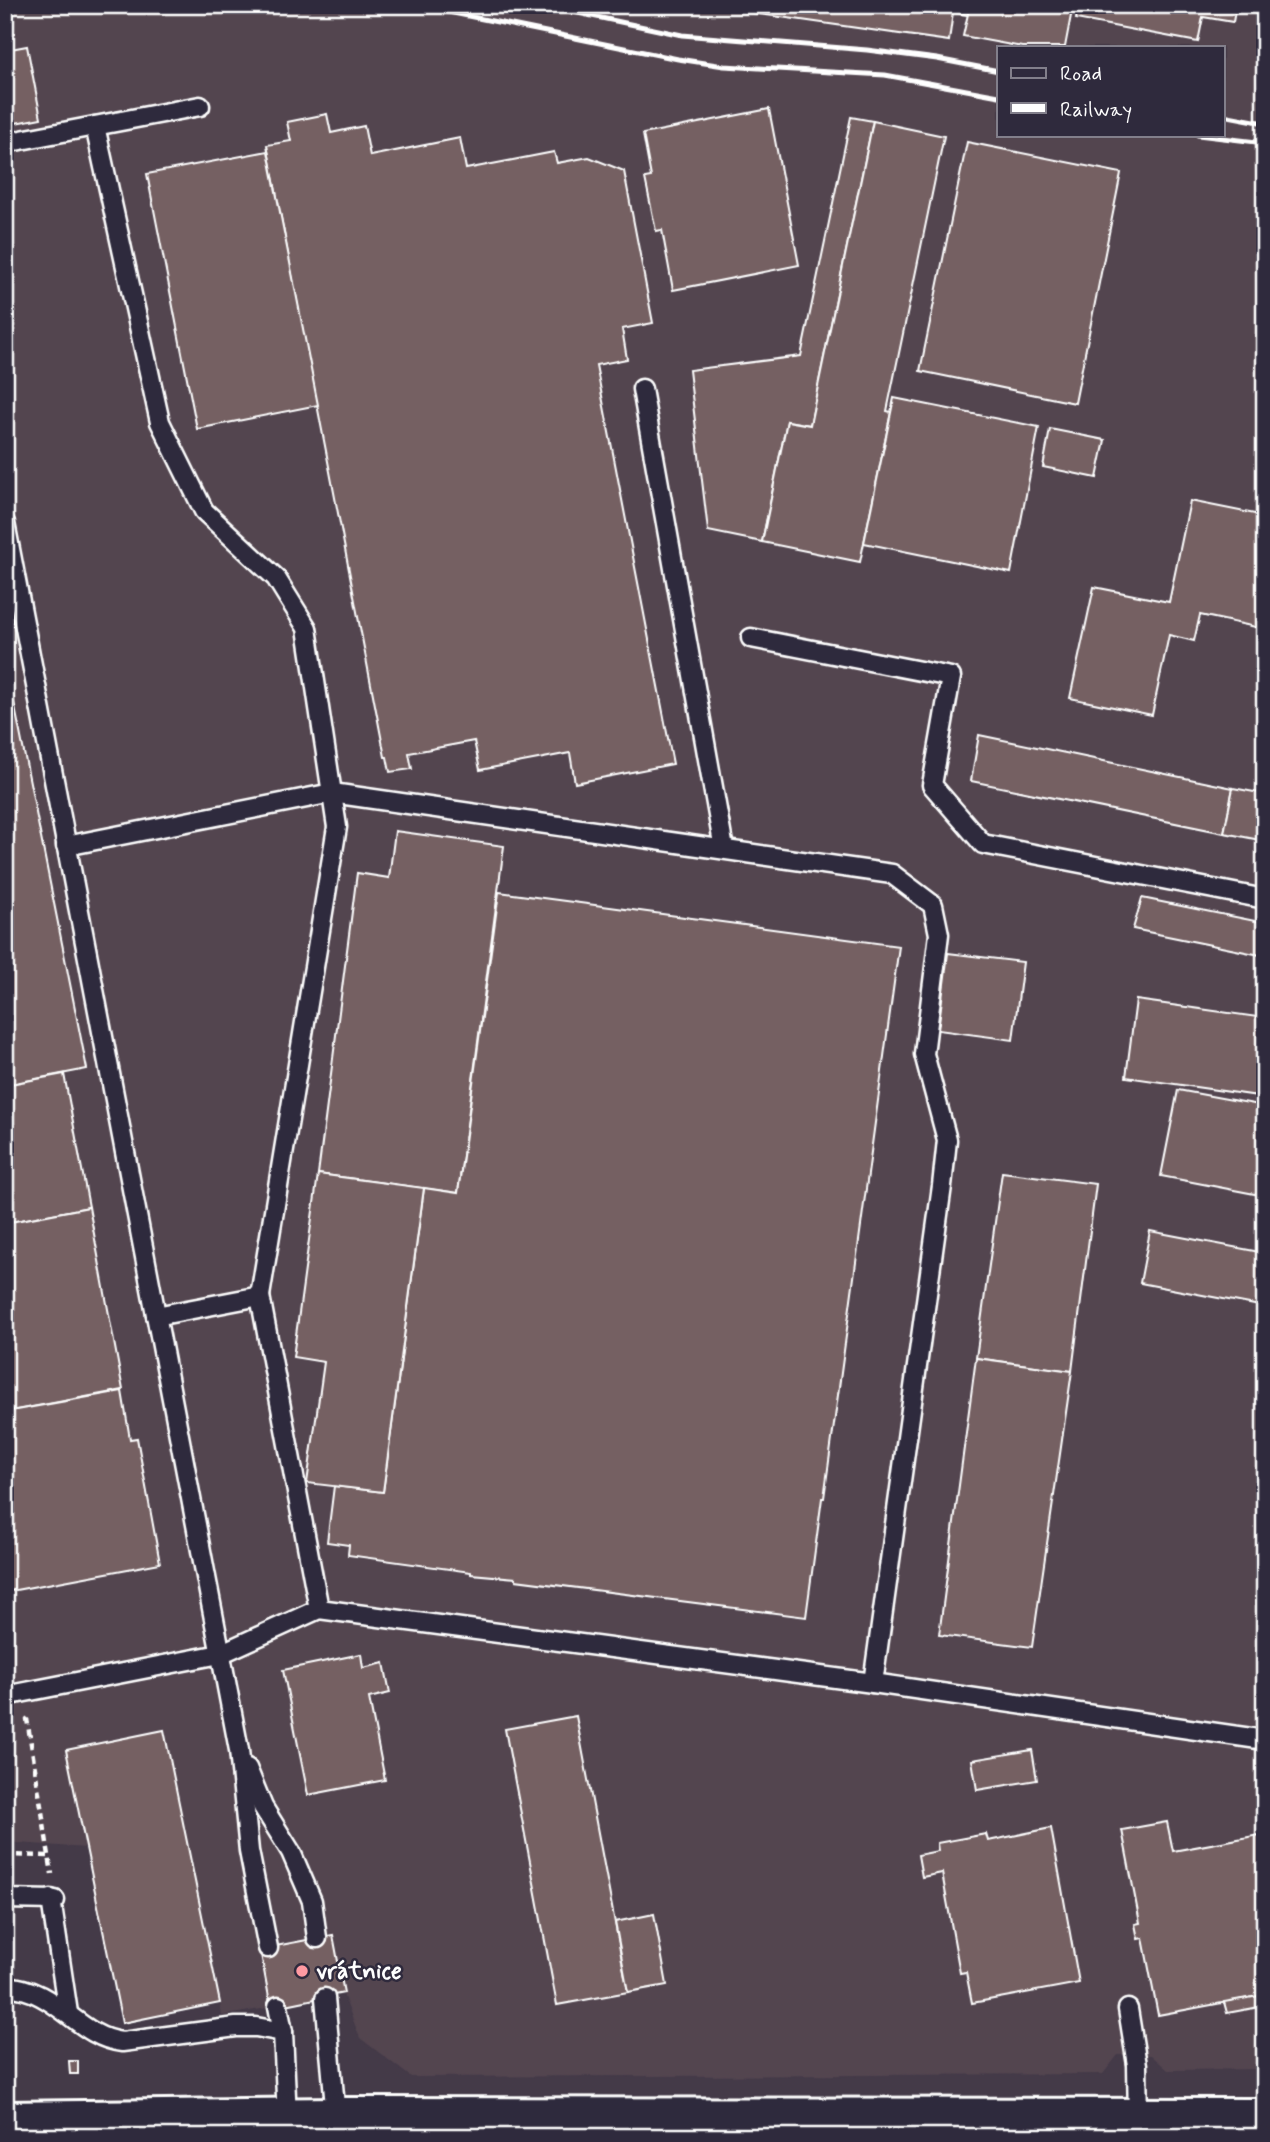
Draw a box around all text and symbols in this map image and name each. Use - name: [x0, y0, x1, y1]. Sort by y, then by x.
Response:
- legend: [997, 46, 1224, 136]
- text: Road: [1060, 60, 1102, 88]
- text: Railway: [1060, 96, 1132, 124]
- place label: vrátnice: [316, 1956, 402, 1987]
- marker: vrátnice: [294, 1963, 310, 1979]

